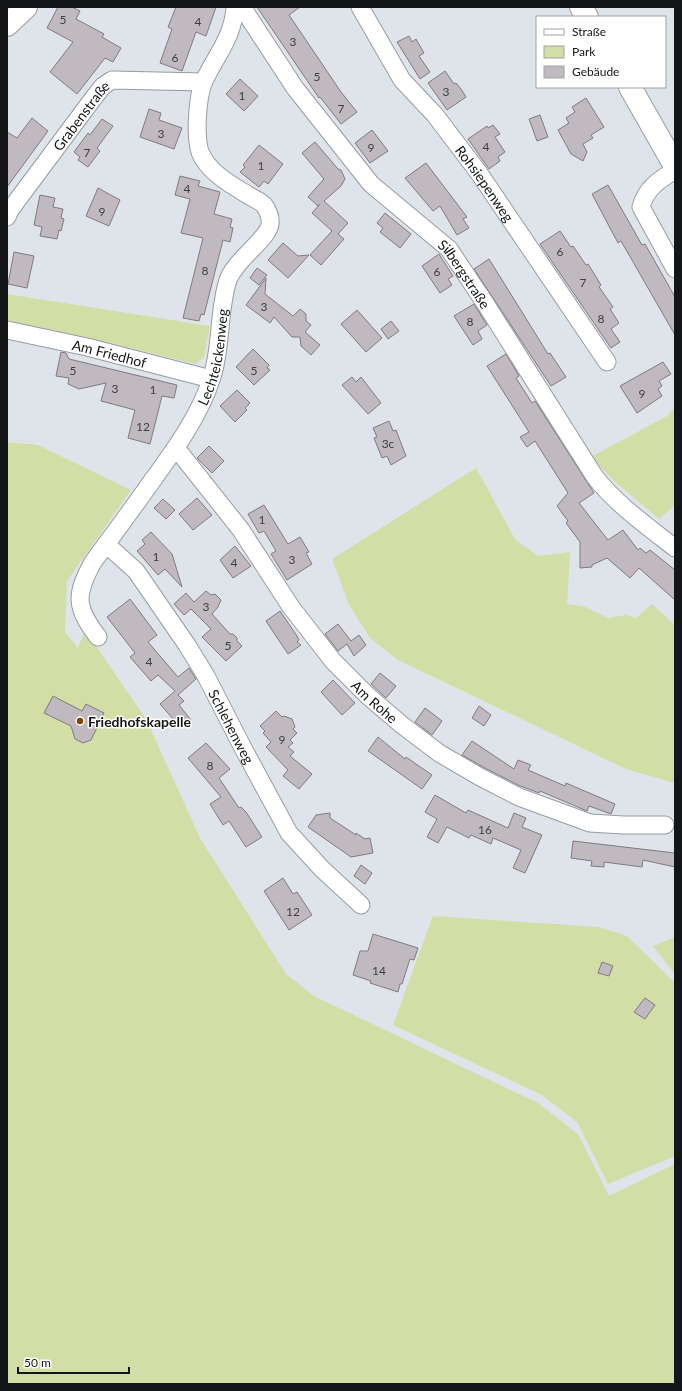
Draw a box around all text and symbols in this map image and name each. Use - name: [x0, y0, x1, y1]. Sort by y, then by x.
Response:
- house number: 5: [60, 12, 67, 27]
- house number: 4: [195, 14, 202, 29]
- legend: [536, 16, 666, 88]
- text: Straße: [572, 24, 606, 39]
- house number: 3: [290, 34, 297, 49]
- text: Park: [572, 44, 596, 59]
- house number: 6: [172, 50, 179, 65]
- text: Gebäude: [572, 64, 619, 79]
- house number: 5: [314, 69, 321, 84]
- street label: Grabenstraße: [49, 76, 112, 154]
- house number: 3: [443, 84, 450, 99]
- house number: 1: [239, 88, 246, 103]
- house number: 7: [338, 101, 345, 116]
- house number: 3: [158, 126, 165, 141]
- house number: 4: [483, 139, 490, 154]
- house number: 9: [368, 140, 375, 155]
- street label: Rohsiepenweg: [452, 142, 518, 225]
- house number: 7: [84, 145, 91, 160]
- house number: 1: [258, 158, 265, 173]
- house number: 4: [184, 181, 191, 196]
- house number: 9: [99, 204, 106, 219]
- street label: Silbergstraße: [435, 235, 495, 311]
- house number: 6: [557, 244, 564, 259]
- house number: 8: [202, 263, 209, 278]
- house number: 6: [434, 264, 441, 279]
- house number: 7: [580, 275, 587, 290]
- house number: 3: [261, 299, 268, 314]
- street label: Lechteickenweg: [193, 308, 230, 408]
- house number: 8: [598, 311, 605, 326]
- house number: 8: [467, 314, 474, 329]
- street label: Am Friedhof: [71, 336, 149, 371]
- house number: 5: [70, 363, 77, 378]
- house number: 5: [251, 363, 258, 378]
- house number: 3: [112, 381, 119, 396]
- house number: 1: [150, 382, 157, 397]
- house number: 9: [639, 386, 646, 401]
- house number: 12: [136, 419, 150, 434]
- house number: 3c: [382, 436, 395, 451]
- house number: 1: [259, 512, 266, 527]
- house number: 1: [153, 549, 160, 564]
- house number: 3: [289, 552, 296, 567]
- house number: 4: [231, 555, 238, 570]
- house number: 3: [203, 599, 210, 614]
- house number: 5: [225, 638, 232, 653]
- house number: 4: [146, 654, 153, 669]
- street label: Am Rohe: [348, 676, 401, 726]
- street label: Schlehenweg: [206, 686, 258, 766]
- place label: Friedhofskapelle: [88, 713, 191, 730]
- marker: Friedhofskapelle: [75, 716, 85, 726]
- house number: 9: [279, 732, 286, 747]
- house number: 8: [207, 758, 214, 773]
- house number: 16: [478, 822, 492, 837]
- house number: 12: [286, 904, 300, 919]
- house number: 14: [372, 963, 386, 978]
- scale bar: [18, 1349, 129, 1375]
- text: 50 m: [24, 1355, 51, 1370]

